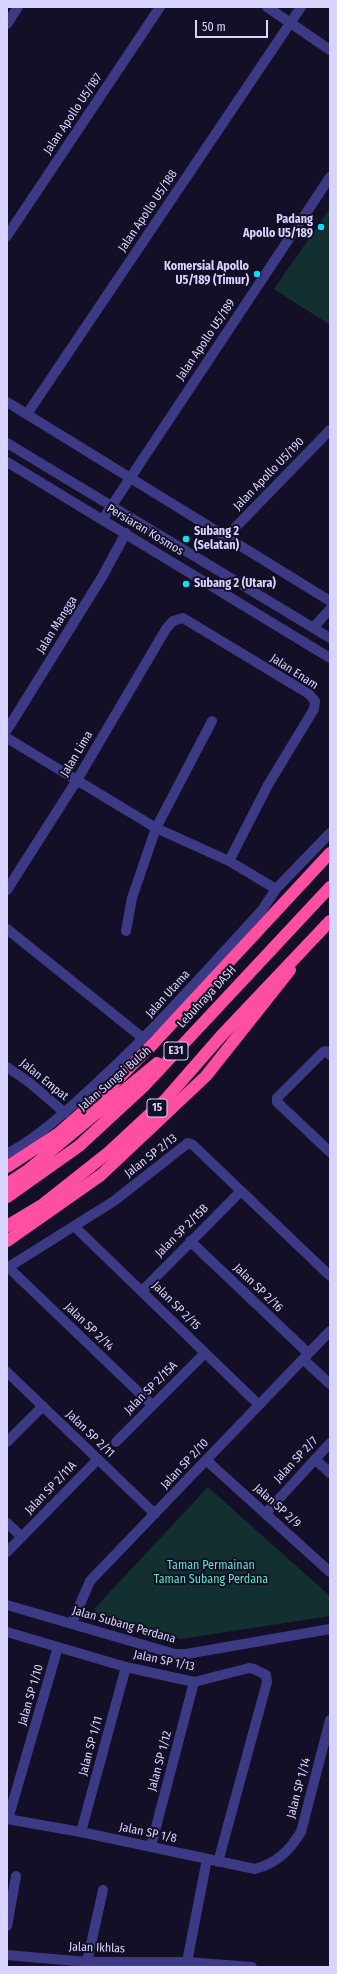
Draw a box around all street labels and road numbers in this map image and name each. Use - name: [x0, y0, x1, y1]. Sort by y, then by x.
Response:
- street label: Jalan Apollo U5/187: [41, 71, 105, 157]
- street label: Jalan Apollo U5/188: [115, 167, 181, 255]
- street label: Jalan Apollo U5/189: [173, 297, 239, 383]
- street label: Jalan Apollo U5/190: [231, 435, 307, 513]
- street label: Persiaran Kosmos: [104, 501, 186, 559]
- street label: Jalan Mangga: [34, 594, 80, 656]
- street label: Jalan Enam: [267, 651, 321, 693]
- street label: Jalan Lima: [58, 729, 96, 779]
- street label: Lebuhraya DASH: [175, 963, 239, 1031]
- street label: Jalan Utama: [143, 967, 193, 1021]
- road number: E31: [164, 1042, 188, 1060]
- street label: Jalan Sungai Buloh: [76, 1044, 154, 1114]
- street label: Jalan Empat: [17, 1056, 71, 1104]
- road number: 15: [147, 1099, 167, 1117]
- street label: Jalan SP 2/13: [122, 1131, 180, 1181]
- street label: Jalan SP 2/15B: [152, 1201, 212, 1261]
- street label: Jalan SP 2/16: [230, 1261, 286, 1315]
- street label: Jalan SP 2/15: [149, 1279, 203, 1333]
- street label: Jalan SP 2/14: [61, 1300, 117, 1354]
- street label: Jalan SP 2/15A: [122, 1359, 180, 1417]
- street label: Jalan SP 2/11: [63, 1407, 117, 1461]
- street label: Jalan SP 2/7: [271, 1434, 321, 1486]
- street label: Jalan SP 2/10: [158, 1436, 212, 1492]
- street label: Jalan SP 2/11A: [22, 1459, 80, 1517]
- street label: Jalan SP 2/9: [250, 1481, 304, 1531]
- street label: Jalan Subang Perdana: [71, 1603, 177, 1647]
- street label: Jalan SP 1/13: [132, 1648, 196, 1674]
- street label: Jalan SP 1/10: [15, 1663, 47, 1727]
- street label: Jalan SP 1/11: [76, 1715, 106, 1777]
- street label: Jalan SP 1/12: [145, 1729, 175, 1793]
- street label: Jalan SP 1/14: [284, 1756, 314, 1820]
- street label: Jalan SP 1/8: [118, 1820, 178, 1846]
- street label: Jalan Ikhlas: [69, 1940, 125, 1956]

